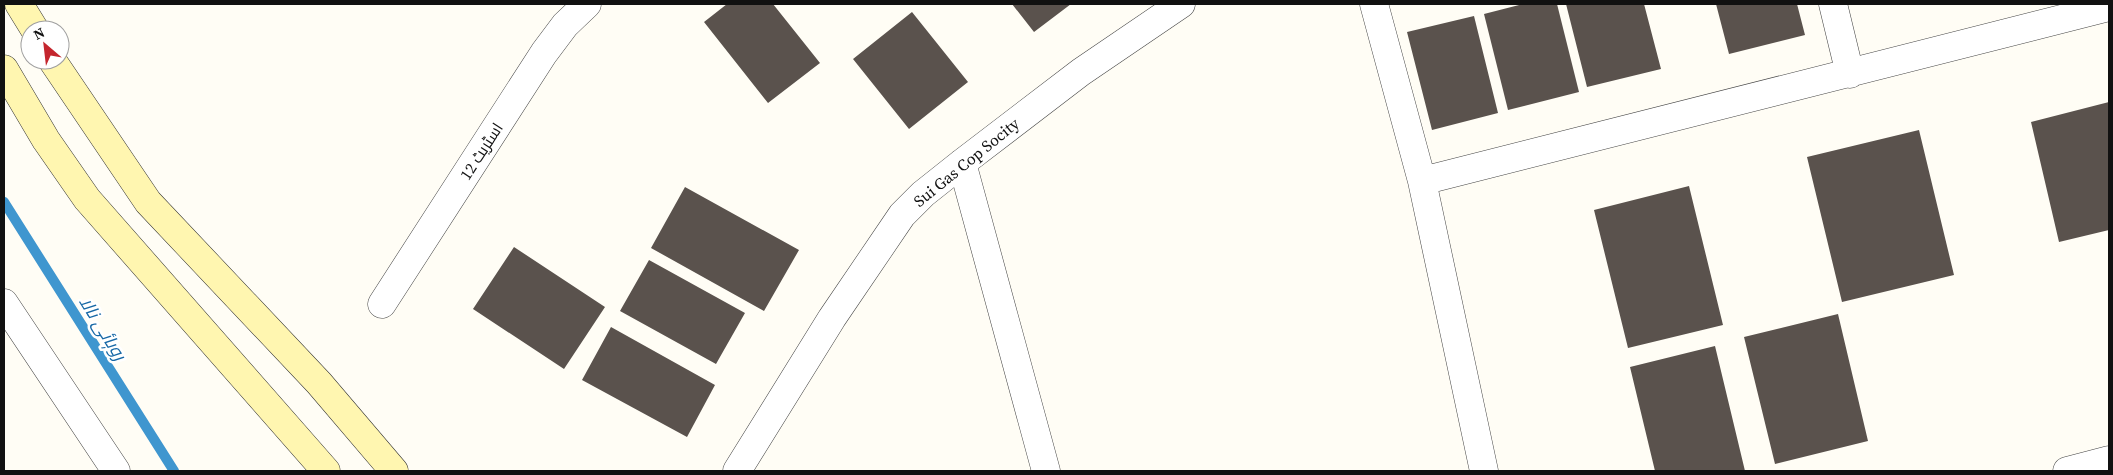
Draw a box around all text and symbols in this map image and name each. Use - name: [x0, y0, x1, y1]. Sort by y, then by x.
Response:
- north arrow: [20, 20, 70, 70]
- text: N: [30, 22, 48, 45]
- street label: Sui Gas Cop Socity: [908, 112, 1024, 212]
- street label: اسٹریٹ 12: [454, 118, 508, 184]
- water label: روہائی نالا: [74, 291, 133, 366]

